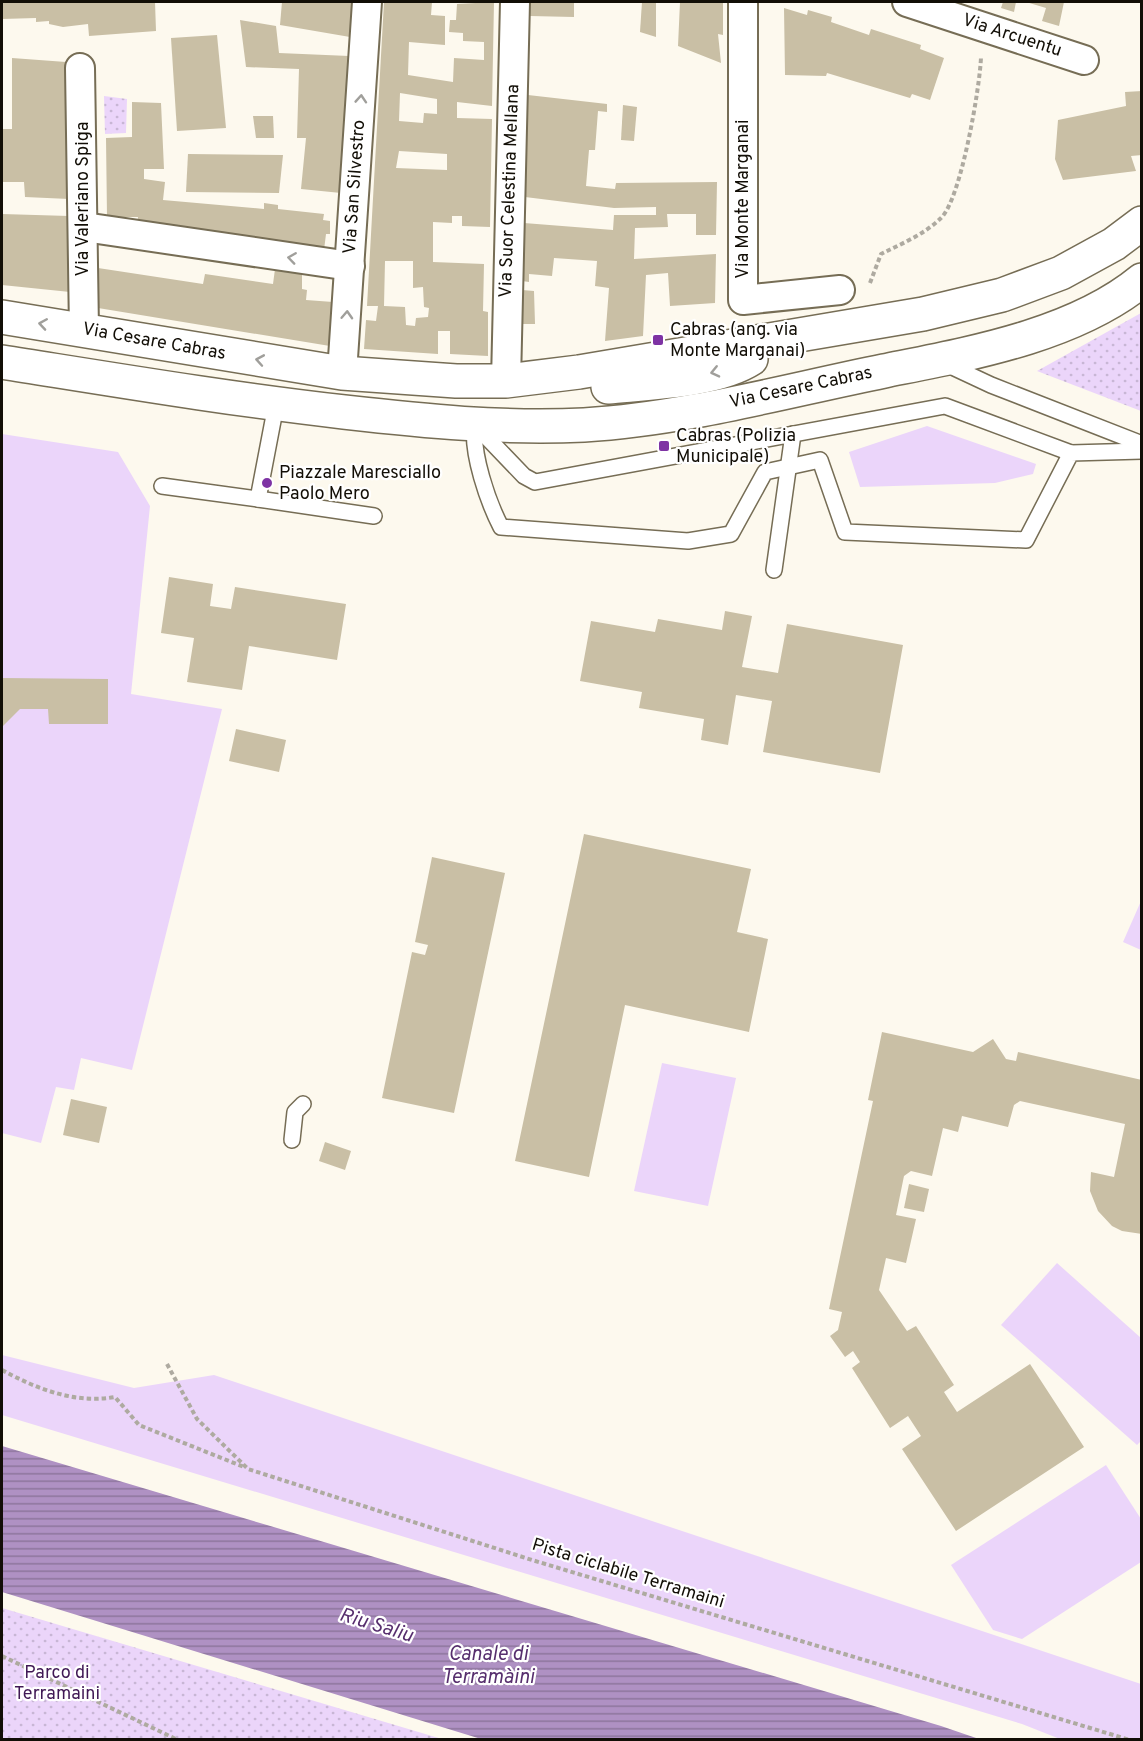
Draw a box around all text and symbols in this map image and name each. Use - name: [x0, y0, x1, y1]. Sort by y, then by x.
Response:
- street label: Via Arcuentu: [959, 9, 1065, 63]
- street label: Via Suor Celestina Mellana: [495, 84, 525, 298]
- one-way arrow: [354, 95, 367, 104]
- street label: Via San Silvestro: [339, 119, 371, 255]
- street label: Via Monte Marganai: [732, 119, 755, 279]
- street label: Via Valeriano Spiga: [72, 122, 95, 276]
- one-way arrow: [287, 252, 297, 264]
- one-way arrow: [340, 311, 353, 320]
- one-way arrow: [38, 318, 47, 330]
- street label: Via Cesare Cabras: [80, 318, 228, 366]
- place label: Cabras (ang. via Monte Marganai): [670, 319, 805, 363]
- marker: Cabras (ang. via Monte Marganai): [651, 333, 665, 347]
- one-way arrow: [255, 354, 265, 367]
- street label: Via Cesare Cabras: [728, 362, 874, 414]
- one-way arrow: [710, 364, 720, 377]
- place label: Cabras (Polizia Municipale): [676, 425, 796, 469]
- marker: Cabras (Polizia Municipale): [657, 439, 671, 453]
- place label: Piazzale Maresciallo Paolo Mero: [279, 462, 441, 506]
- marker: Piazzale Maresciallo Paolo Mero: [260, 476, 274, 490]
- street label: Pista ciclabile Terramaini: [529, 1534, 727, 1614]
- water label: Riu Saliu: [336, 1602, 417, 1650]
- water label: Canale di Terramàini: [442, 1642, 535, 1691]
- park label: Parco di Terramaini: [14, 1662, 100, 1706]

